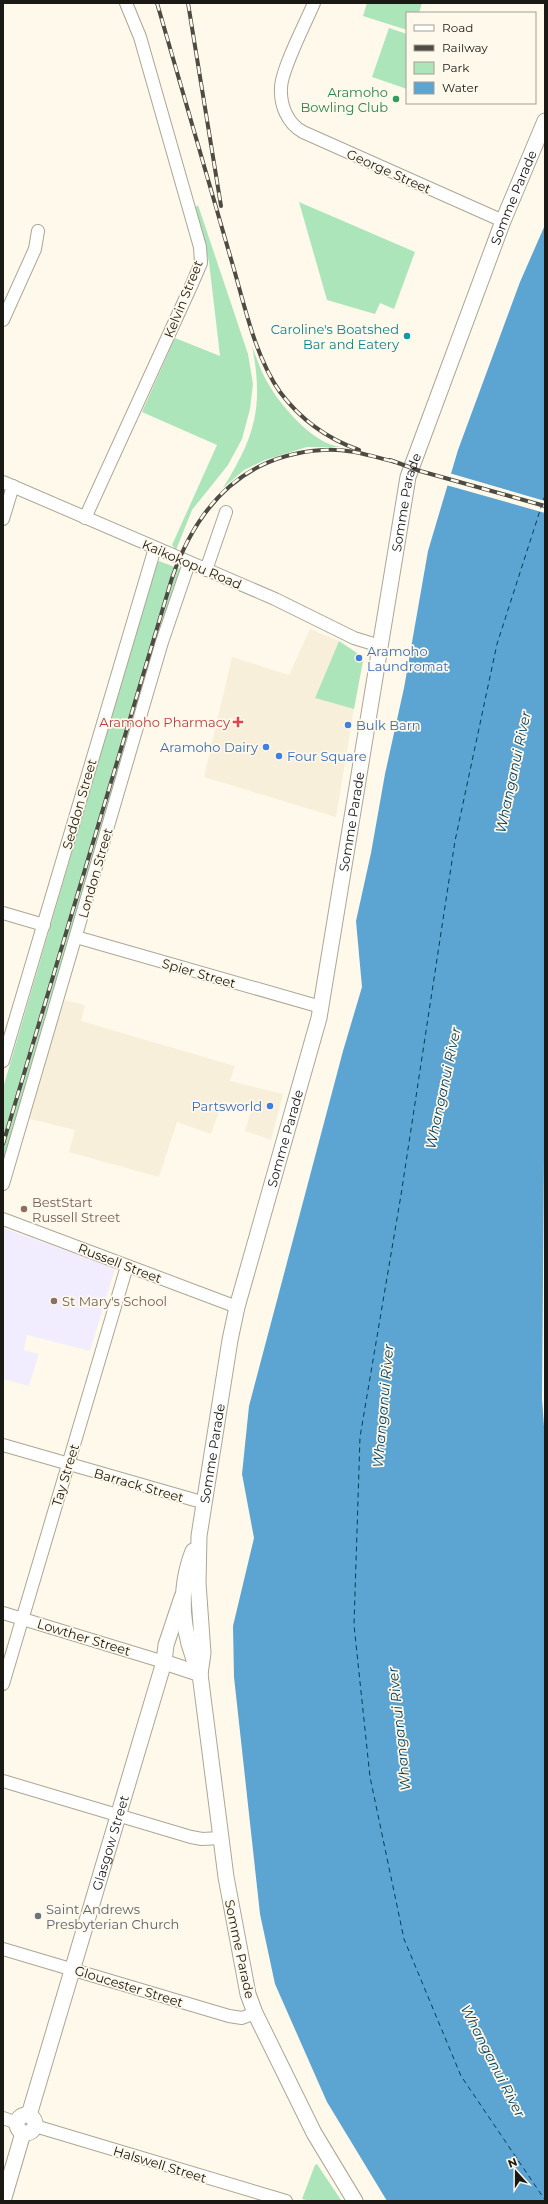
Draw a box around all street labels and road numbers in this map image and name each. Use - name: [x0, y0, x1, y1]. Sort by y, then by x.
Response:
- street label: George Street: [344, 145, 434, 197]
- street label: Somme Parade: [487, 148, 540, 247]
- street label: Kelvin Street: [160, 258, 206, 340]
- street label: Somme Parade: [388, 451, 424, 553]
- street label: Kaikokopu Road: [140, 536, 244, 592]
- street label: Seddon Street: [58, 757, 100, 851]
- street label: Somme Parade: [335, 770, 367, 873]
- street label: London Street: [74, 826, 116, 920]
- street label: Spier Street: [160, 955, 238, 991]
- street label: Somme Parade: [263, 1087, 306, 1189]
- street label: Russell Street: [76, 1240, 164, 1286]
- street label: Somme Parade: [196, 1402, 228, 1505]
- street label: Tay Street: [48, 1442, 82, 1508]
- street label: Barrack Street: [92, 1465, 186, 1505]
- street label: Lowther Street: [35, 1615, 133, 1659]
- street label: Glasgow Street: [88, 1793, 132, 1892]
- street label: Somme Parade: [222, 1898, 258, 2000]
- street label: Gloucester Street: [73, 1962, 185, 2010]
- street label: Halswell Street: [111, 2142, 209, 2186]

